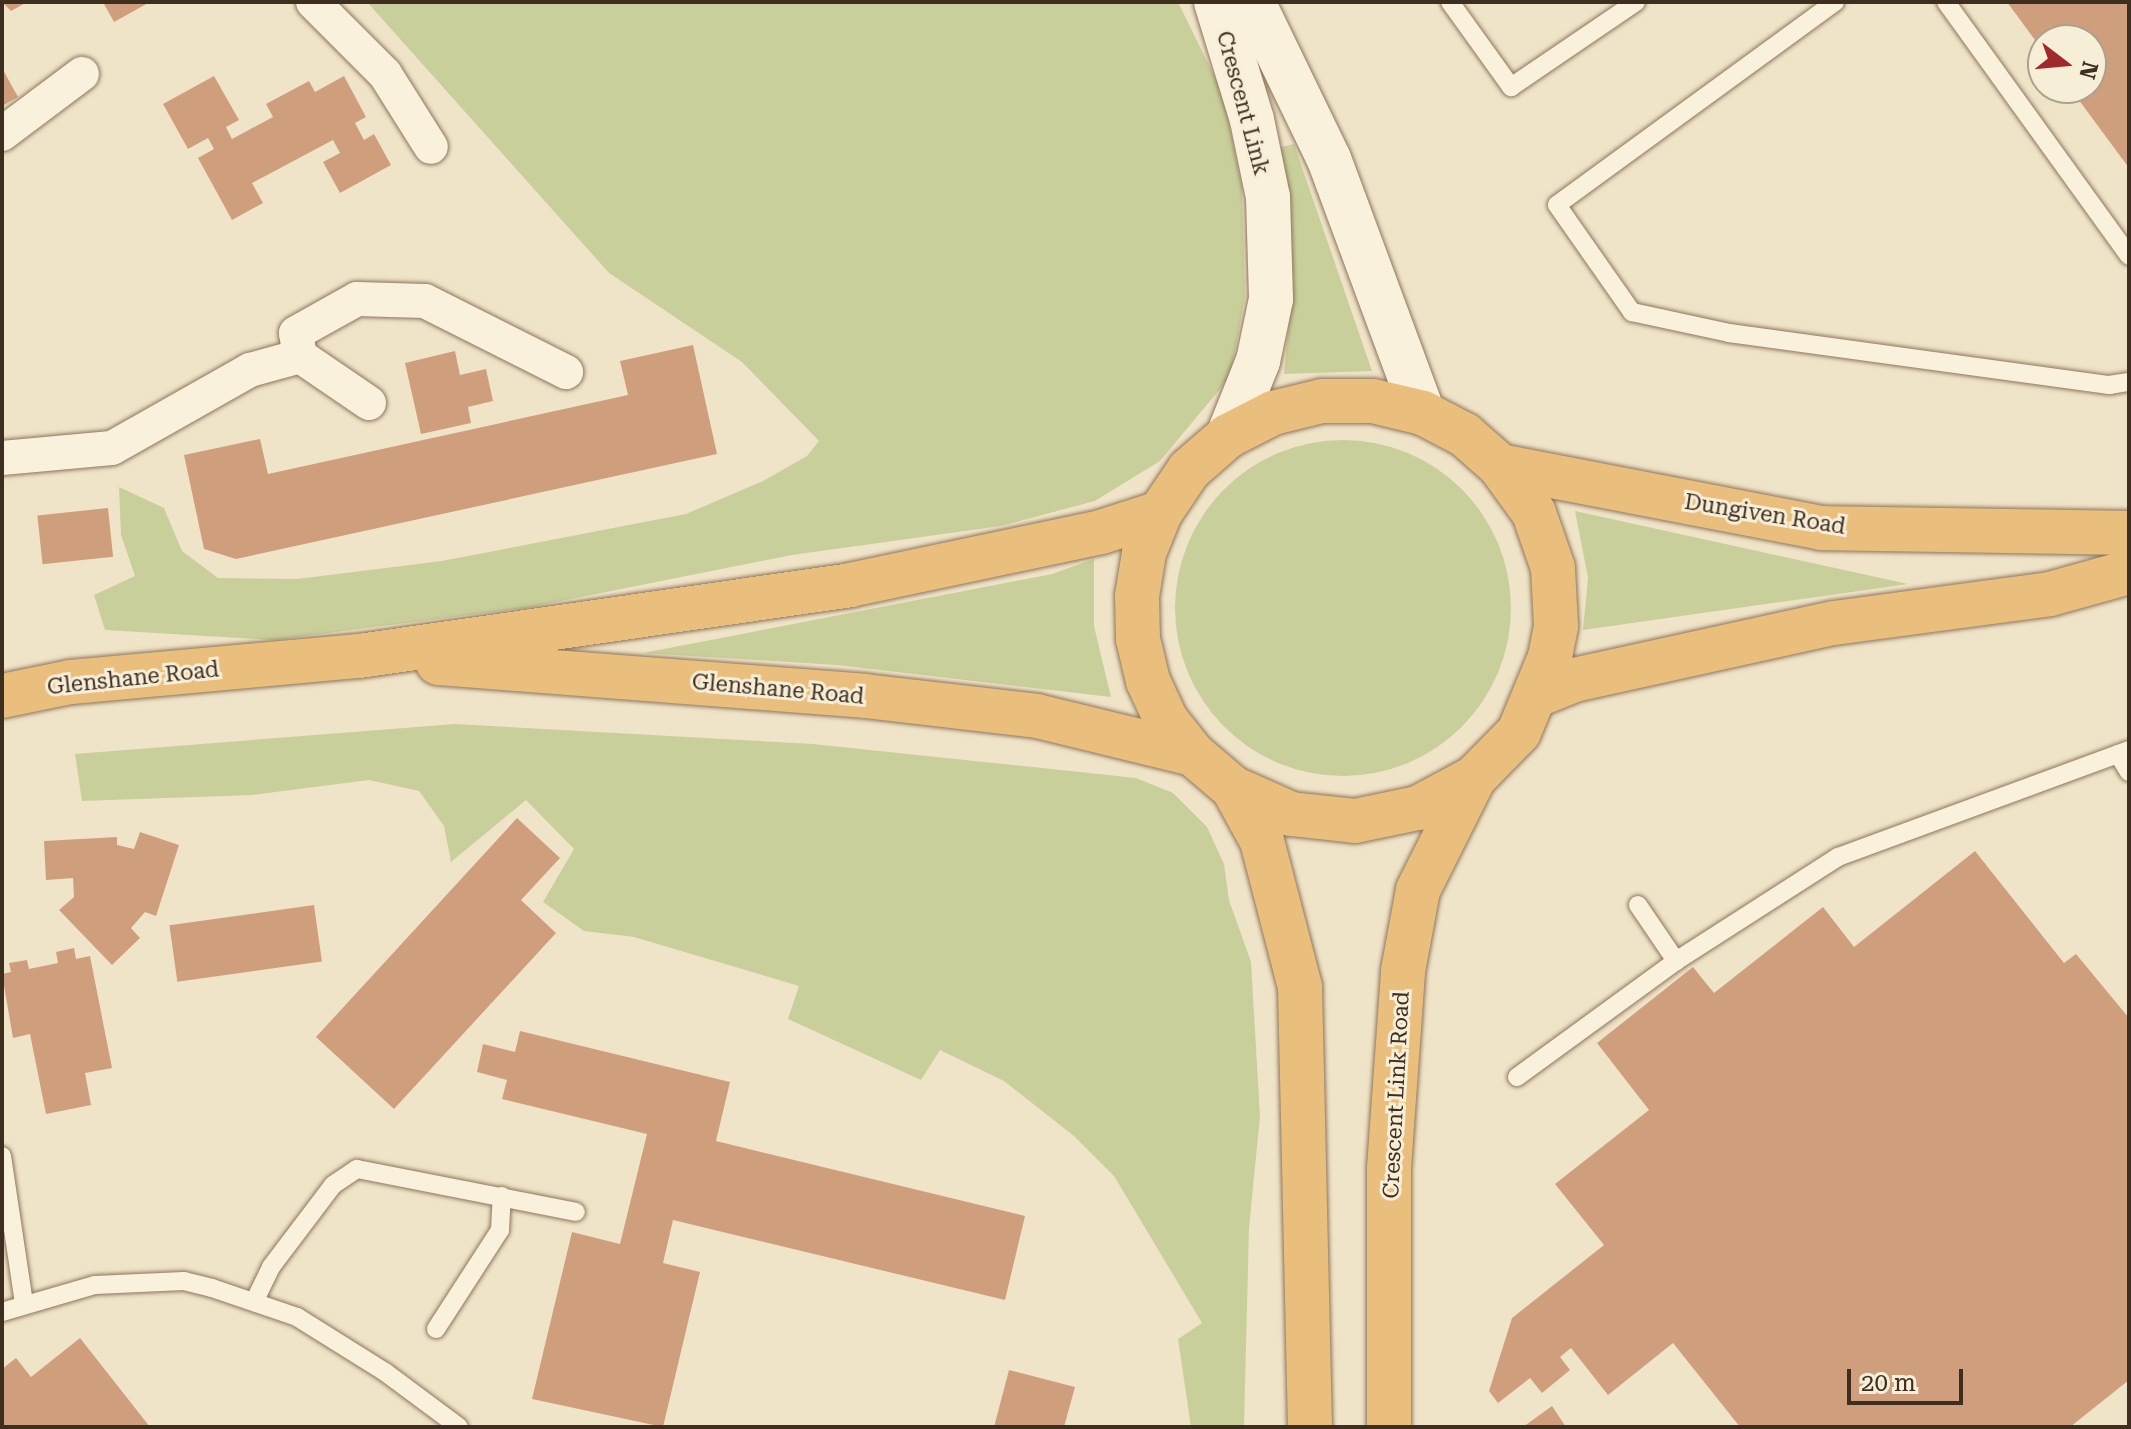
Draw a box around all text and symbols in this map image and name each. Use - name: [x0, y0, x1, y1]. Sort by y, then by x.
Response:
- north arrow: [2027, 24, 2107, 104]
- street label: Crescent Link: [1211, 28, 1275, 178]
- text: N: [2074, 59, 2103, 82]
- street label: Dungiven Road: [1683, 488, 1847, 540]
- street label: Glenshane Road: [46, 656, 220, 700]
- street label: Glenshane Road: [691, 668, 865, 710]
- street label: Crescent Link Road: [1377, 991, 1415, 1199]
- scale bar: [1851, 1353, 1967, 1403]
- text: 20 m: [1861, 1369, 1916, 1397]

